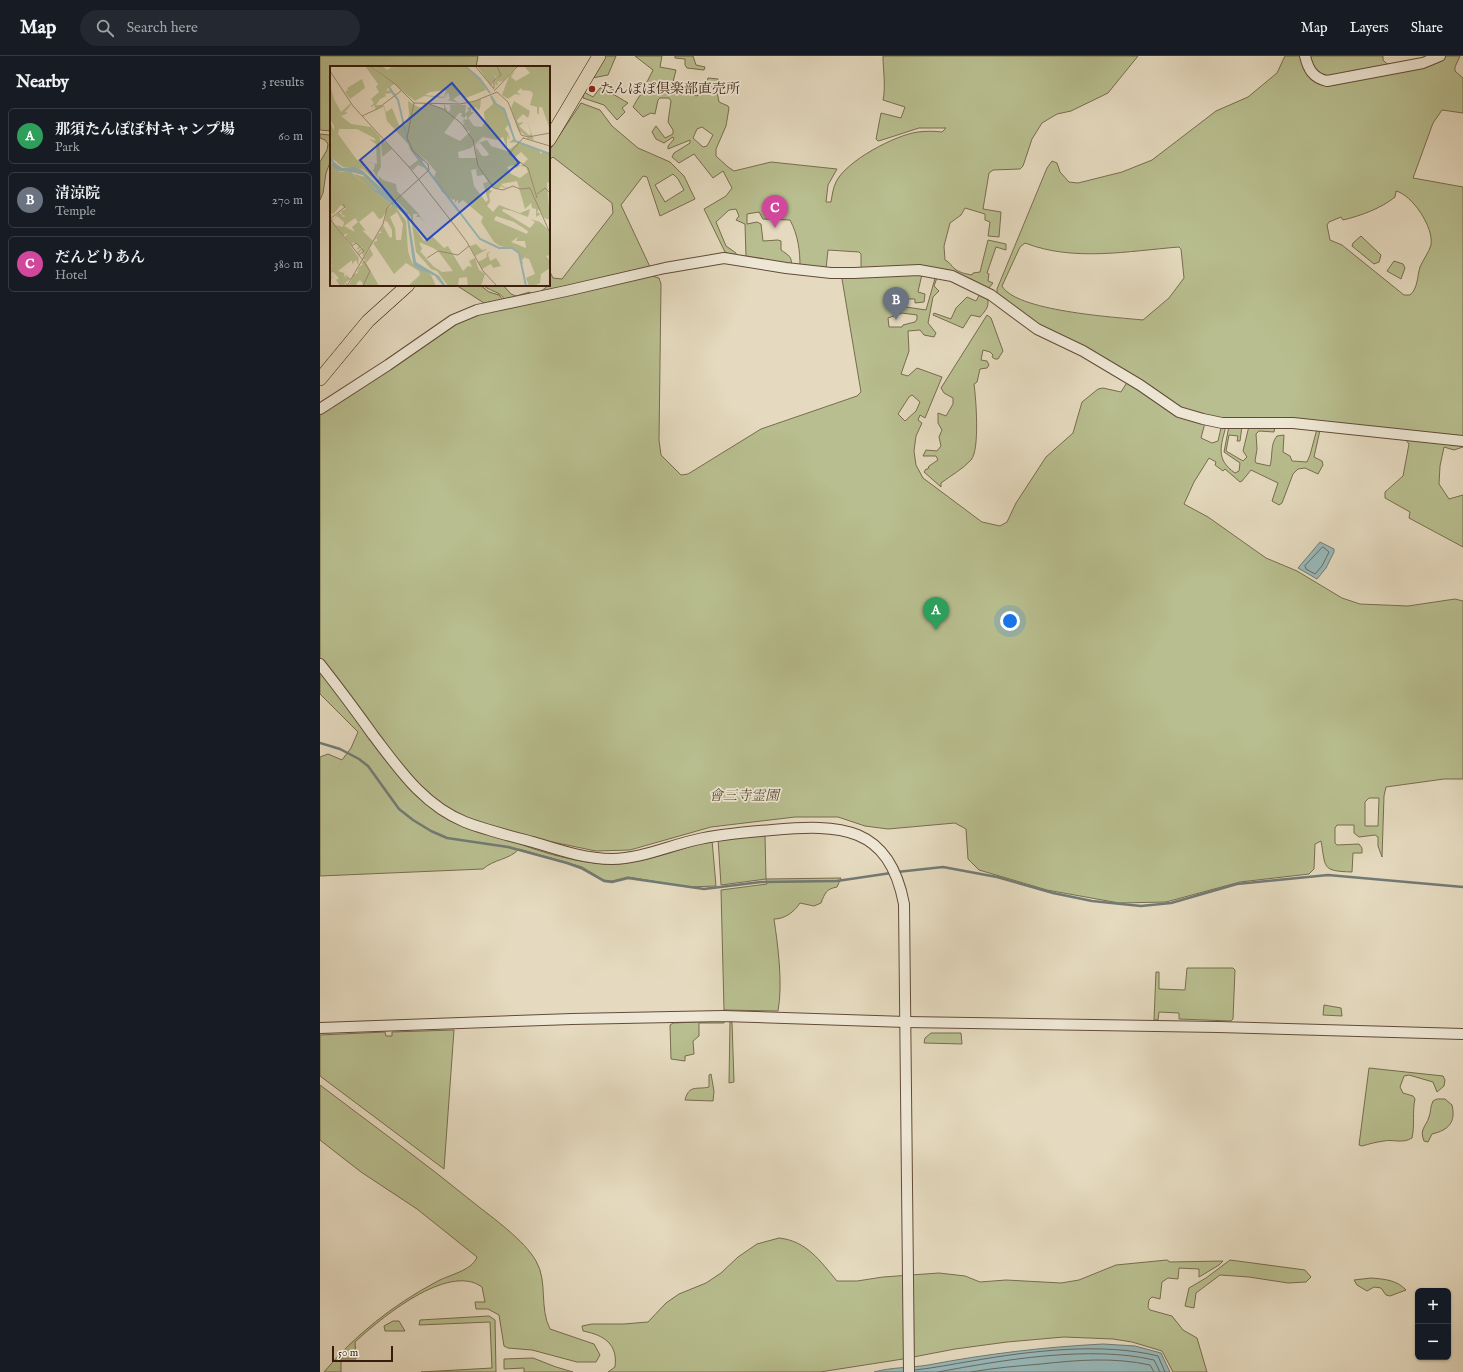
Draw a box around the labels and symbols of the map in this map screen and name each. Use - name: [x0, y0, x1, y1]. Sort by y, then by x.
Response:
- inset map: [330, 66, 550, 286]
- place label: たんぽぽ倶楽部直売所: [600, 80, 740, 98]
- marker: たんぽぽ倶楽部直売所: [587, 84, 597, 94]
- pin: C: [762, 195, 788, 228]
- pin: B: [883, 287, 909, 320]
- pin: A: [923, 597, 949, 630]
- your location: [1000, 611, 1020, 631]
- park label: 會三寺霊園: [709, 787, 781, 805]
- scale bar: [332, 1344, 393, 1363]

